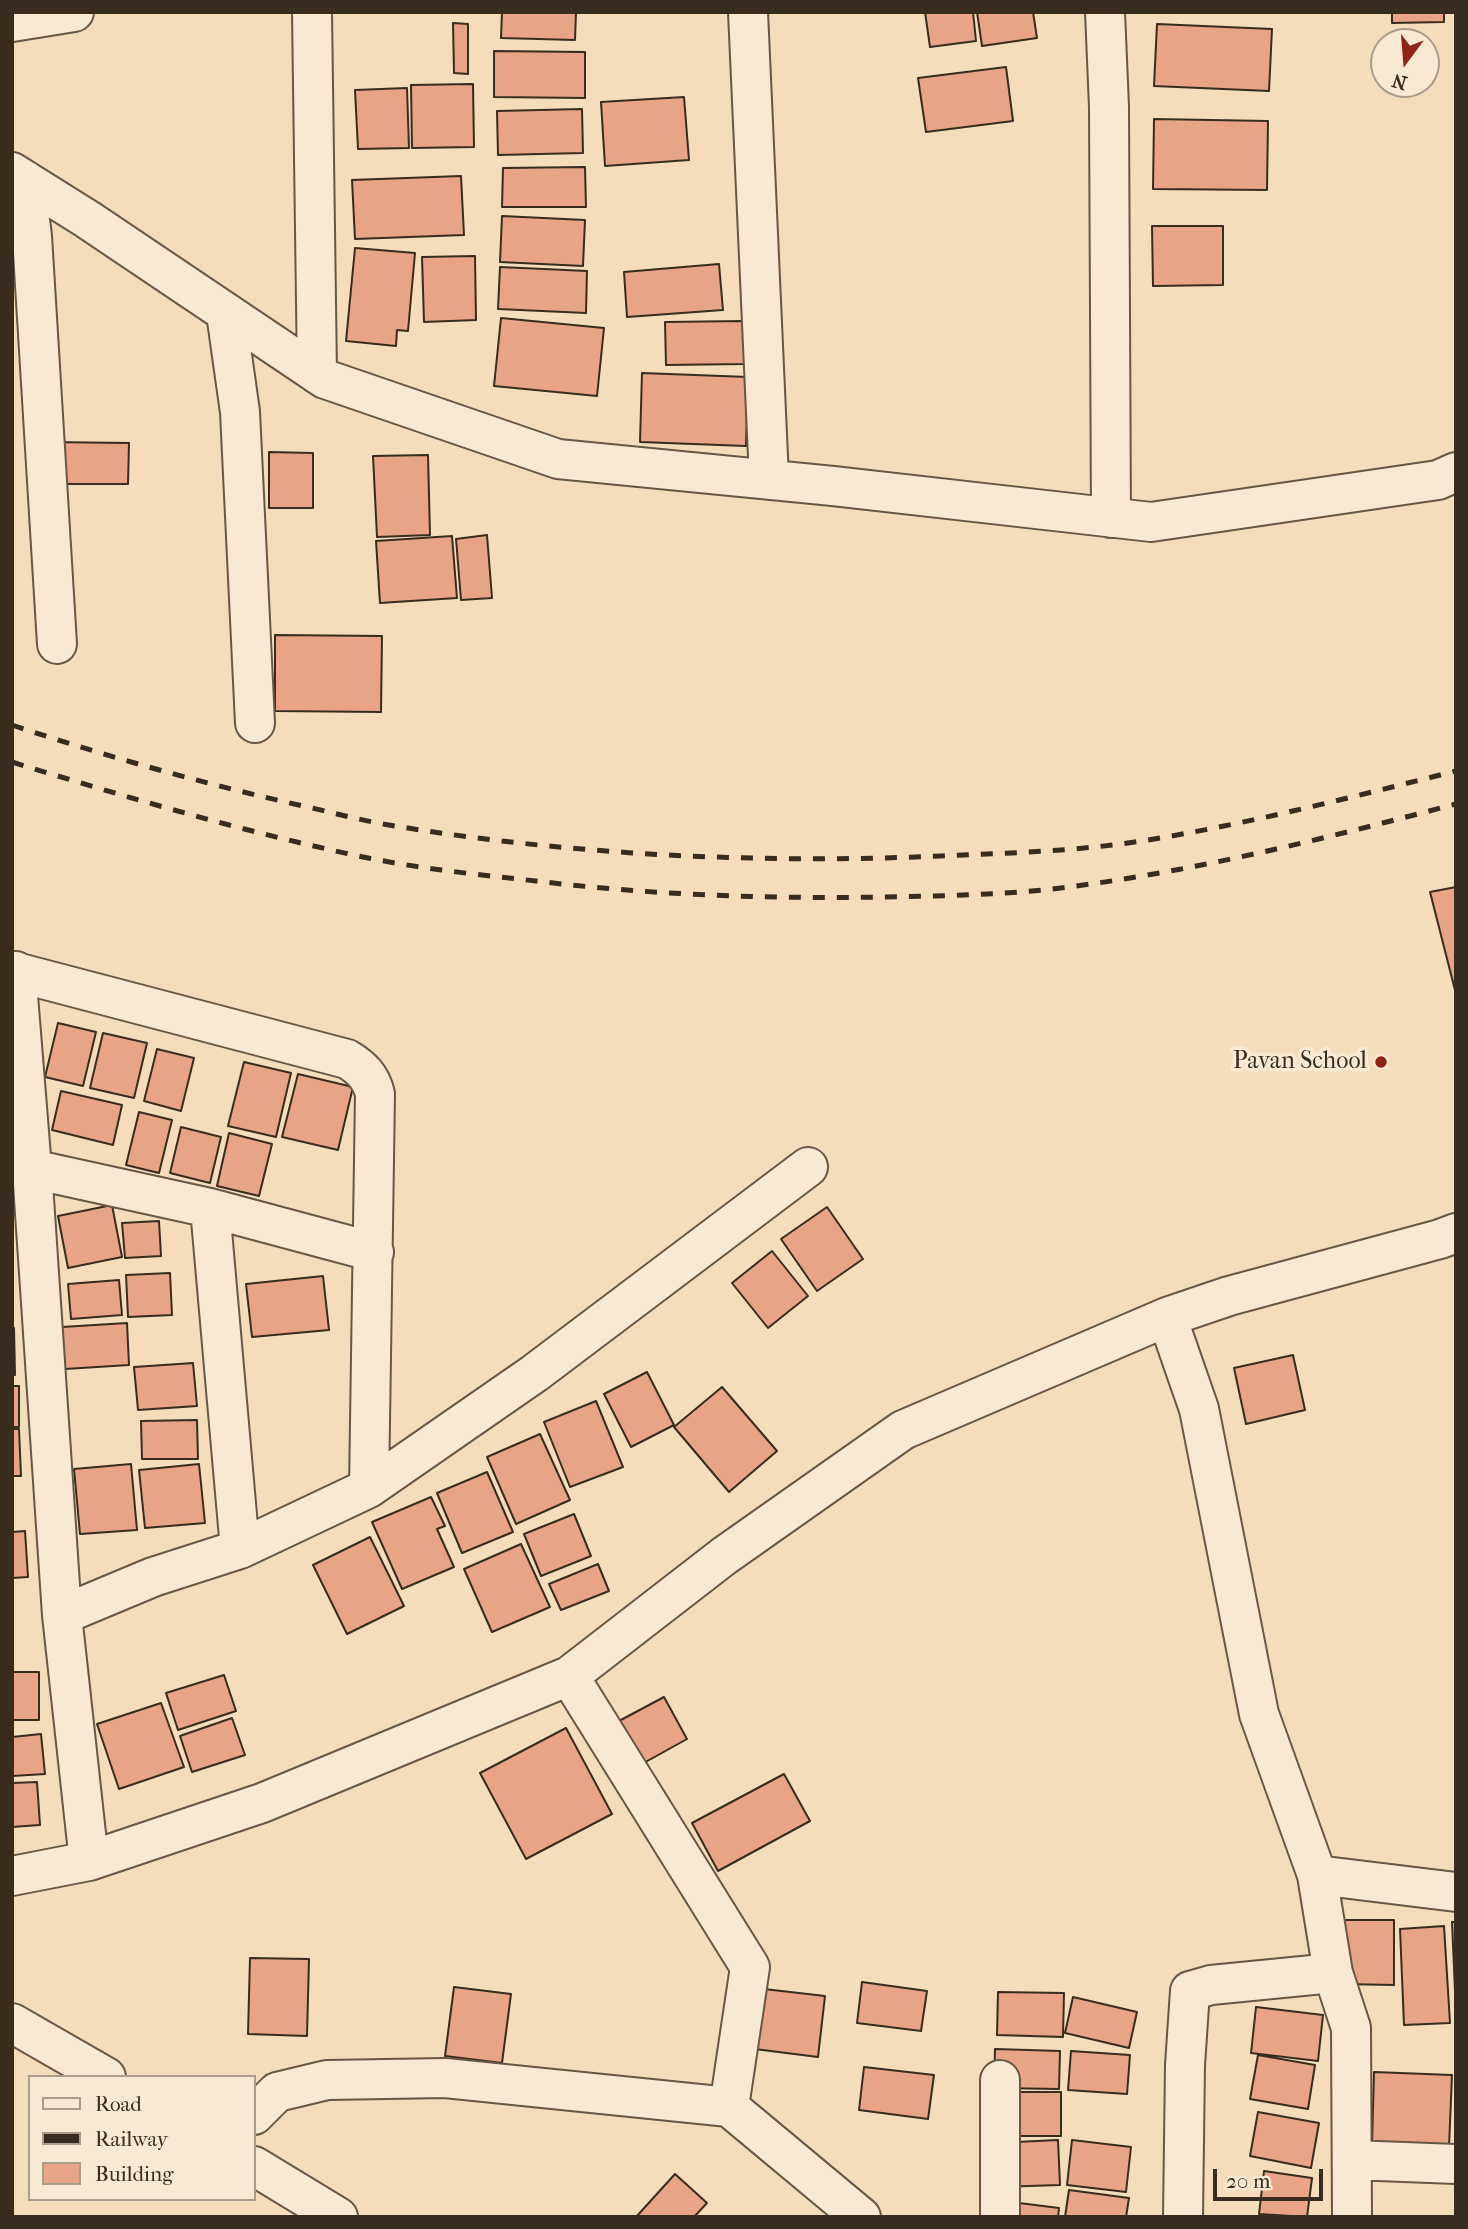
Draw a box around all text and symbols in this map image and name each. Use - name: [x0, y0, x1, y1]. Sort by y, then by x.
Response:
- north arrow: [1370, 28, 1440, 98]
- text: N: [1390, 69, 1410, 94]
- place label: Pavan School: [1233, 1048, 1367, 1076]
- marker: Pavan School: [1373, 1054, 1389, 1070]
- legend: [28, 2075, 256, 2201]
- text: Road: [95, 2092, 142, 2116]
- text: Railway: [95, 2127, 168, 2151]
- scale bar: [1216, 2156, 1326, 2200]
- text: Building: [95, 2162, 173, 2186]
- text: 20 m: [1226, 2169, 1270, 2193]

